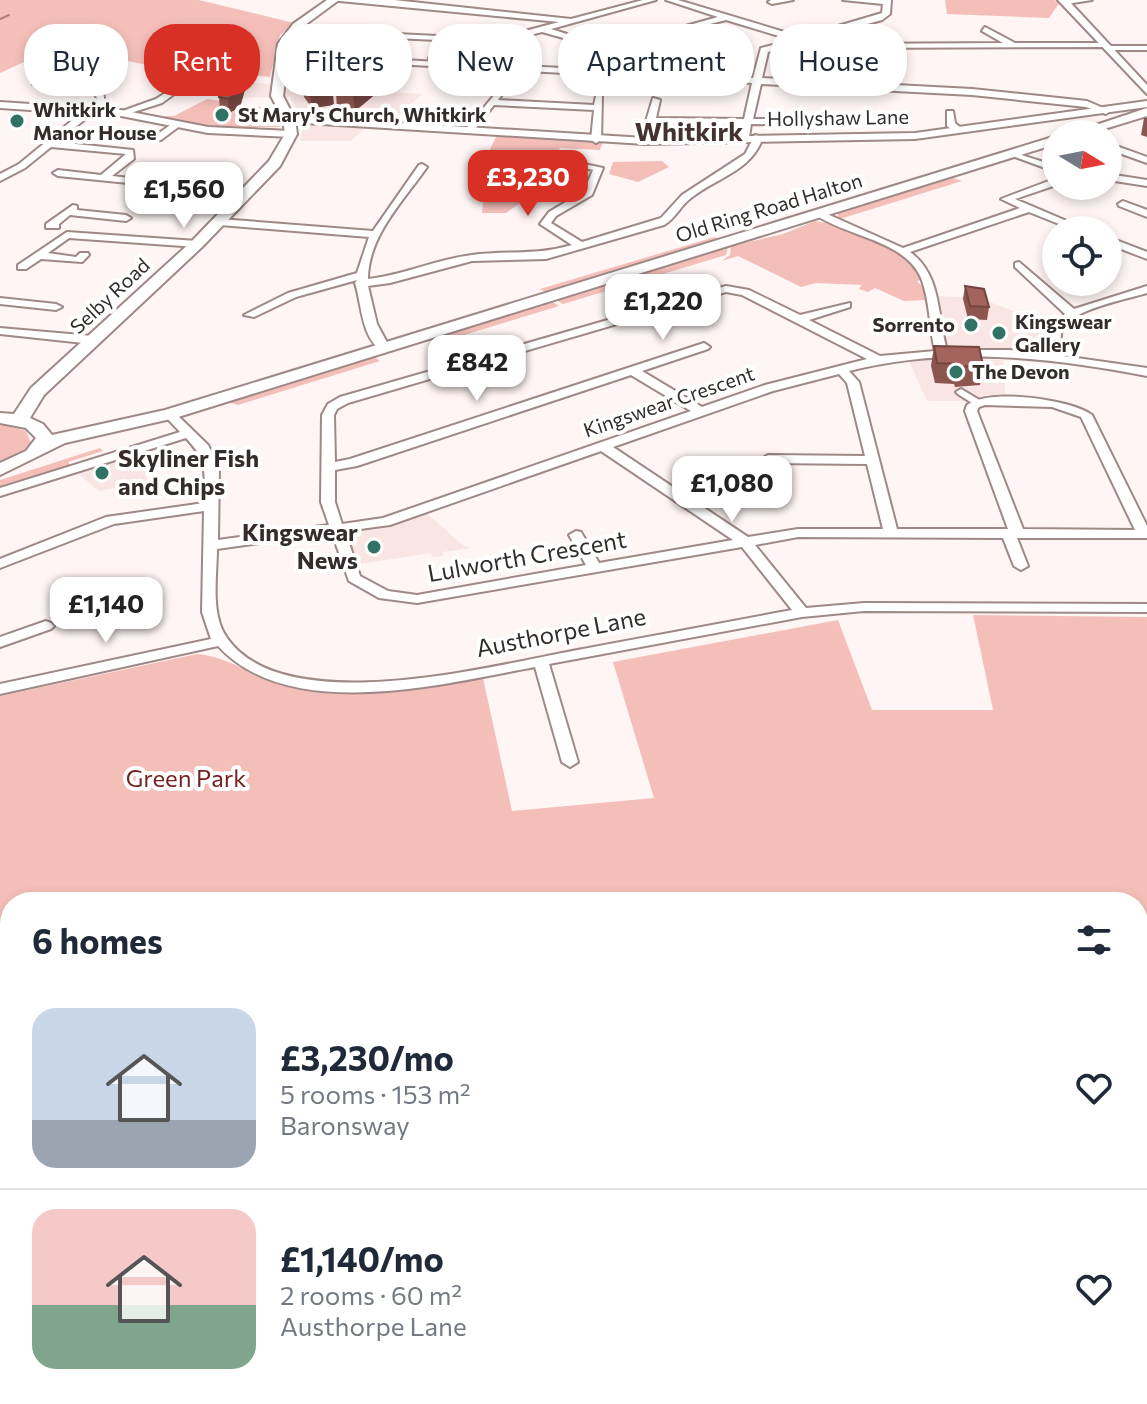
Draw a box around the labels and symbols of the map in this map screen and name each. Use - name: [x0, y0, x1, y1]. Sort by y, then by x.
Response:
- place label: Whitkirk Manor House: [33, 97, 156, 144]
- place label: St Mary's Church, Whitkirk: [238, 102, 487, 126]
- street label: Hollyshaw Lane: [767, 104, 909, 130]
- marker: St Mary's Church, Whitkirk: [213, 106, 231, 124]
- marker: Whitkirk Manor House: [8, 112, 26, 130]
- district label: Whitkirk: [635, 115, 743, 146]
- north arrow: [1042, 120, 1122, 200]
- pin: £3,230: [463, 150, 593, 218]
- pin: £1,560: [119, 162, 249, 230]
- street label: Old Ring Road Halton: [672, 167, 865, 247]
- street label: Selby Road: [65, 252, 154, 338]
- pin: £1,220: [598, 274, 728, 342]
- place label: Kingswear Gallery: [1015, 309, 1112, 356]
- place label: Sorrento: [872, 312, 955, 336]
- marker: Sorrento: [962, 316, 980, 334]
- marker: Kingswear Gallery: [990, 324, 1008, 342]
- pin: £842: [430, 335, 524, 403]
- place label: The Devon: [972, 359, 1070, 383]
- street label: Kingswear Crescent: [580, 361, 757, 442]
- marker: The Devon: [947, 363, 965, 381]
- place label: Skyliner Fish and Chips: [118, 443, 259, 500]
- pin: £1,080: [667, 456, 797, 524]
- marker: Skyliner Fish and Chips: [93, 464, 111, 482]
- place label: Kingswear News: [242, 517, 358, 574]
- street label: Lulworth Crescent: [425, 524, 629, 587]
- marker: Kingswear News: [365, 538, 383, 556]
- pin: £1,140: [41, 577, 171, 645]
- street label: Austhorpe Lane: [473, 601, 648, 662]
- park label: Green Park: [126, 763, 246, 792]

